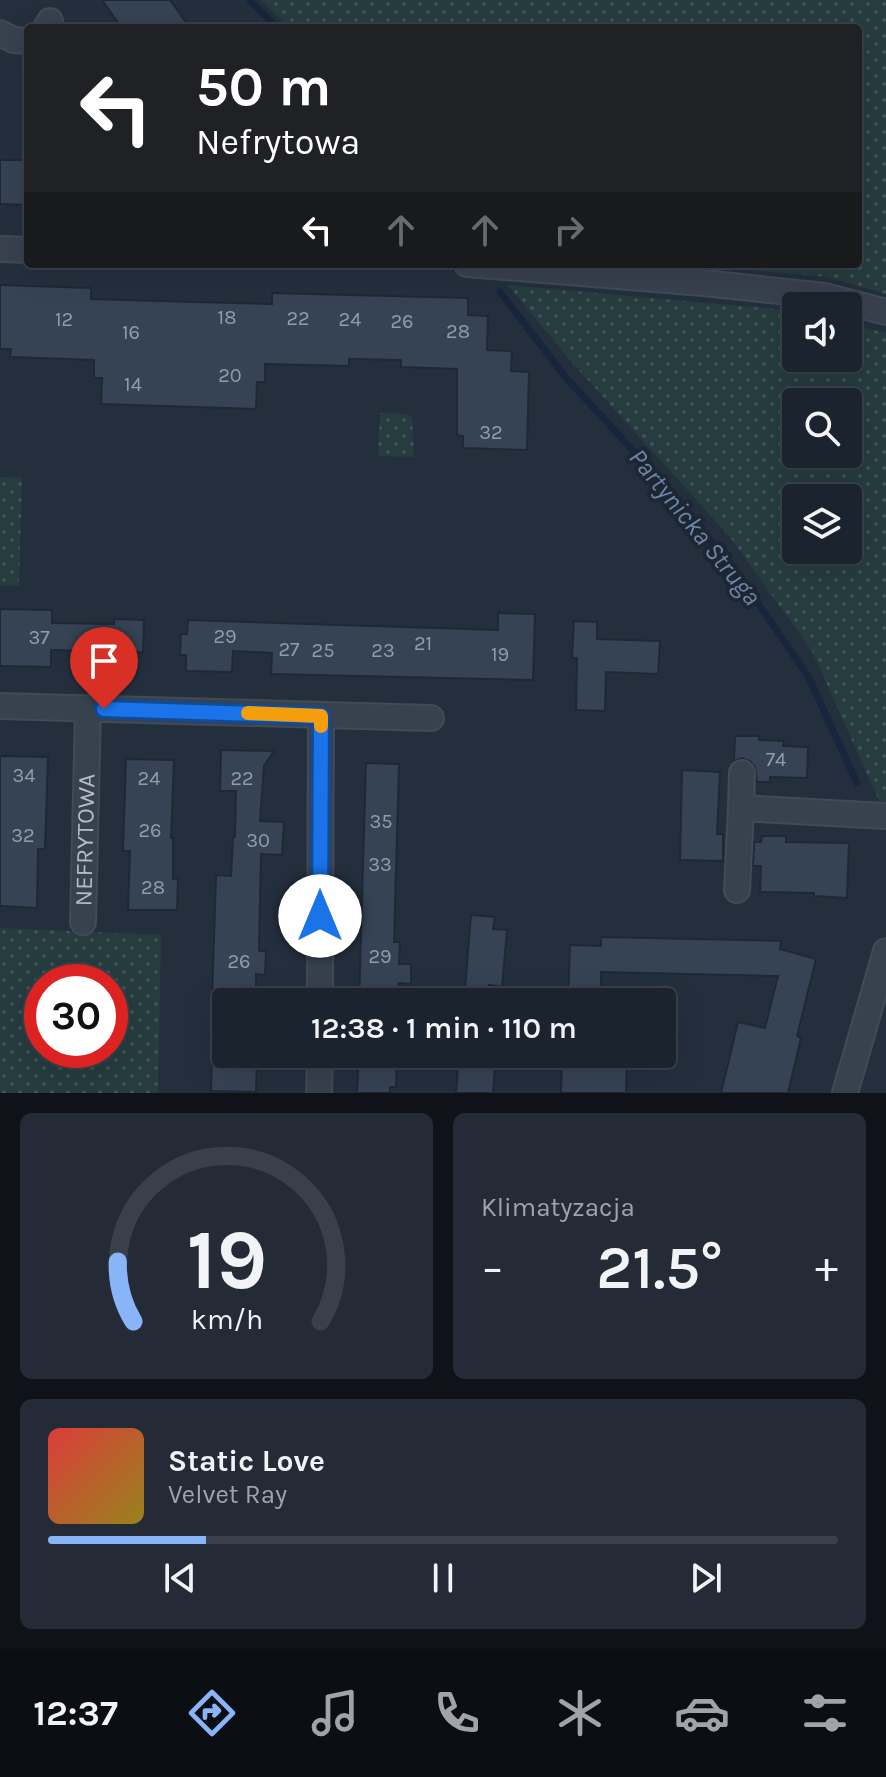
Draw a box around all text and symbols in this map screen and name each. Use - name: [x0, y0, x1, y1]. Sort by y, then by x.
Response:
- text: 50 m: [196, 54, 331, 119]
- icon: left: [64, 56, 168, 160]
- text: Nefrytowa: [196, 121, 360, 163]
- icon: left: [295, 208, 339, 252]
- icon: ahead: [379, 208, 423, 252]
- icon: ahead: [463, 208, 507, 252]
- icon: right: [547, 208, 591, 252]
- map controls: [782, 292, 862, 564]
- button: sound: [782, 292, 862, 372]
- house number: 18: [218, 306, 236, 329]
- house number: 22: [286, 307, 310, 330]
- house number: 12: [55, 308, 73, 331]
- house number: 24: [339, 308, 361, 331]
- house number: 26: [390, 310, 414, 333]
- house number: 28: [446, 320, 470, 343]
- house number: 16: [122, 321, 140, 344]
- house number: 20: [218, 364, 242, 387]
- house number: 14: [124, 373, 142, 396]
- button: search: [782, 388, 862, 468]
- house number: 32: [479, 421, 503, 444]
- water label: Partynicka Struga: [622, 442, 768, 612]
- button: layers: [782, 484, 862, 564]
- house number: 29: [213, 625, 237, 648]
- house number: 37: [28, 626, 50, 649]
- pin: [70, 627, 138, 709]
- house number: 21: [414, 632, 432, 655]
- house number: 27: [279, 638, 300, 661]
- icon: arrive: [82, 639, 126, 683]
- house number: 25: [312, 639, 334, 662]
- house number: 23: [371, 639, 395, 662]
- house number: 19: [491, 643, 509, 666]
- house number: 74: [766, 748, 786, 771]
- house number: 34: [13, 764, 35, 787]
- house number: 24: [138, 767, 160, 790]
- house number: 22: [230, 767, 254, 790]
- street label: NEFRYTOWA: [69, 773, 100, 907]
- house number: 35: [369, 810, 393, 833]
- house number: 26: [138, 819, 162, 842]
- house number: 32: [11, 824, 35, 847]
- house number: 30: [246, 829, 270, 852]
- house number: 33: [368, 853, 392, 876]
- position arrow: [278, 874, 362, 958]
- house number: 28: [141, 876, 165, 899]
- house number: 29: [368, 945, 392, 968]
- house number: 26: [227, 950, 251, 973]
- speed limit sign: 30: [24, 964, 128, 1068]
- text: 12:38 · 1 min · 110 m: [311, 1010, 577, 1046]
- text: Klimatyzacja: [481, 1192, 635, 1223]
- text: 19: [186, 1212, 267, 1309]
- text: 21.5°: [596, 1233, 723, 1303]
- text: −: [481, 1242, 504, 1293]
- text: +: [815, 1242, 838, 1293]
- text: km/h: [190, 1303, 263, 1336]
- text: Static Love: [168, 1443, 325, 1479]
- text: Velvet Ray: [168, 1479, 287, 1510]
- icon: previous: [158, 1556, 202, 1600]
- icon: pause: [421, 1556, 465, 1600]
- icon: next: [684, 1556, 728, 1600]
- icon: directions: [184, 1685, 240, 1741]
- icon: music: [307, 1685, 363, 1741]
- icon: phone: [429, 1685, 485, 1741]
- icon: climate: [552, 1685, 608, 1741]
- icon: car: [674, 1685, 730, 1741]
- icon: filters: [797, 1685, 853, 1741]
- text: 12:37: [33, 1692, 118, 1734]

